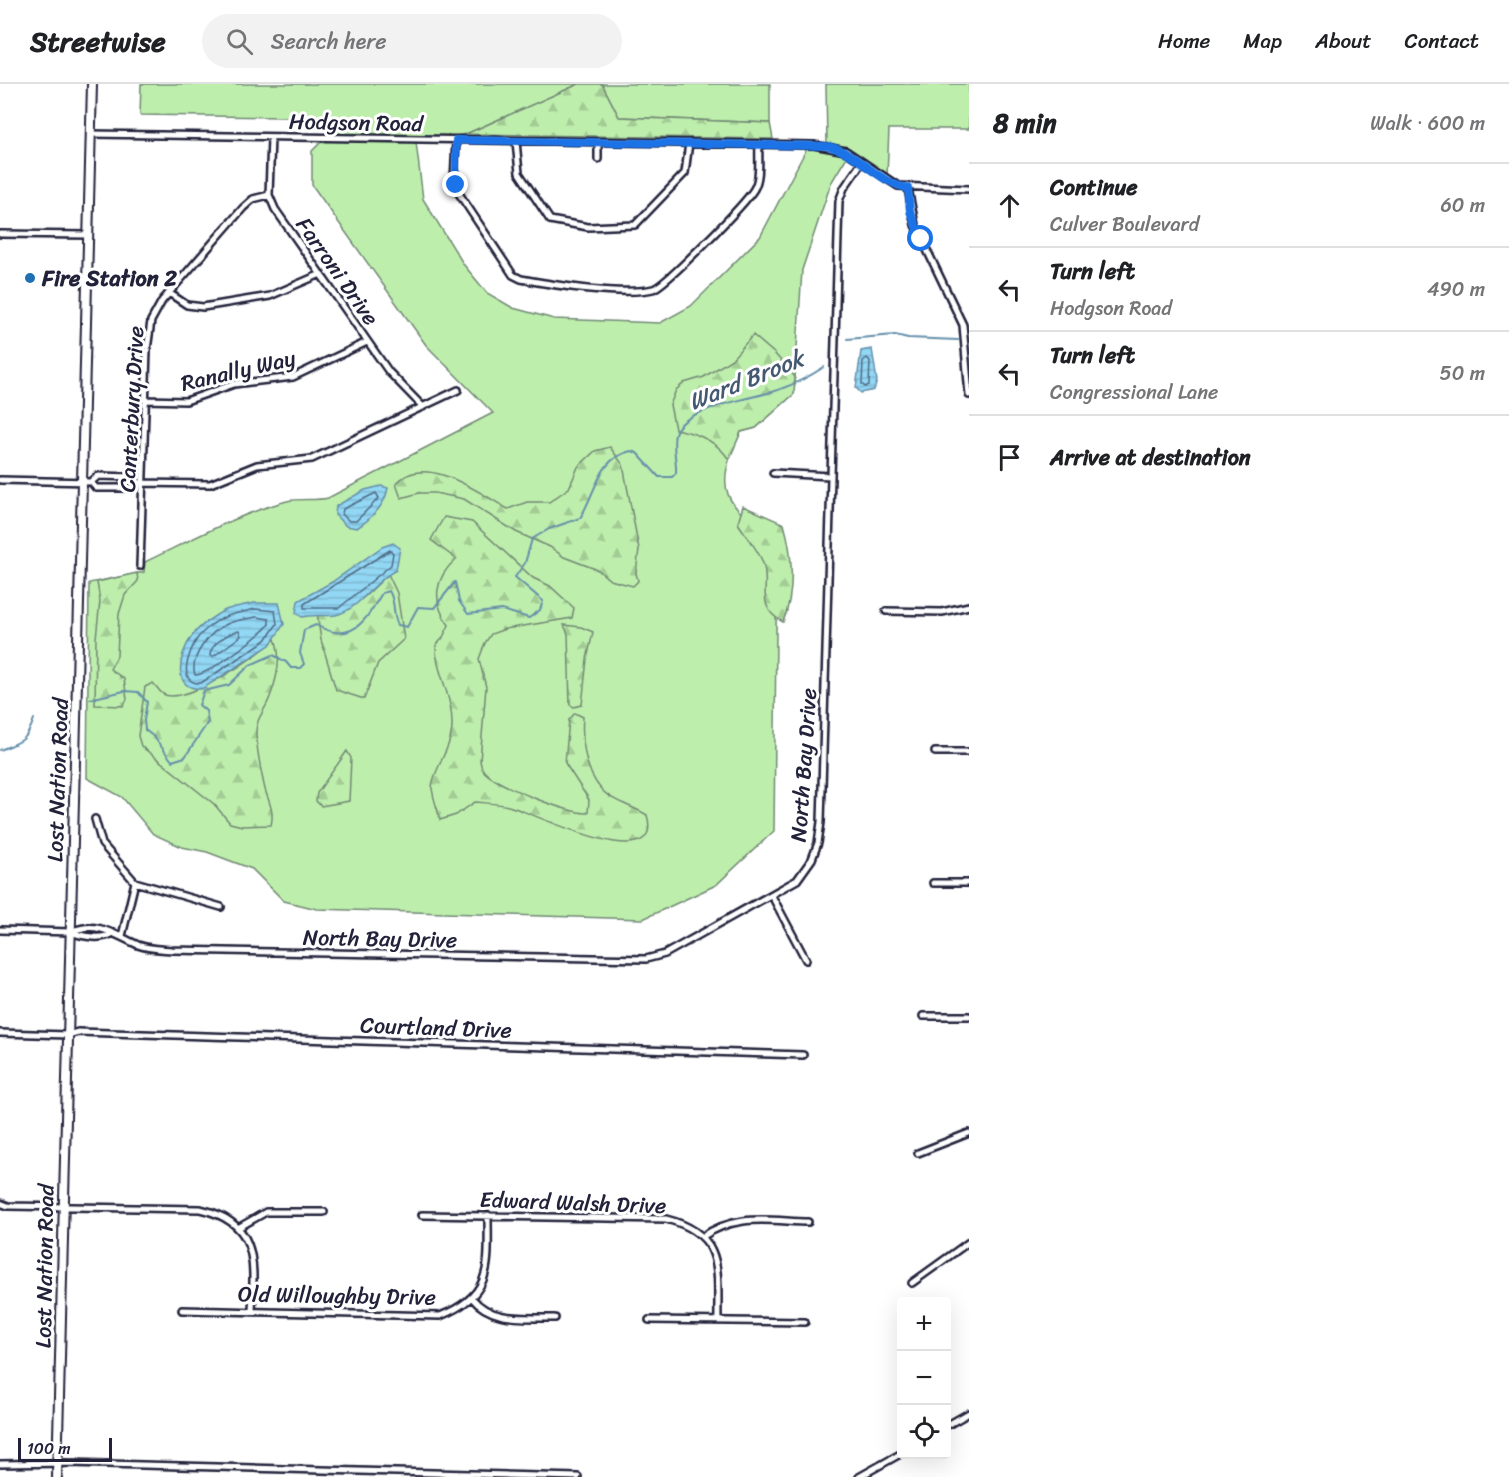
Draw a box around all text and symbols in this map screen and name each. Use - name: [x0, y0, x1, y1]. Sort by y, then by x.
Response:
- search box: [202, 14, 622, 68]
- text: Streetwise: [30, 17, 166, 66]
- text: Search here: [271, 22, 387, 61]
- text: Home: [1158, 22, 1210, 60]
- text: Map: [1243, 22, 1282, 60]
- text: About: [1315, 22, 1372, 60]
- text: Contact: [1405, 22, 1479, 60]
- icon: search: [223, 25, 256, 58]
- text: 8 min: [993, 100, 1057, 146]
- street label: Hodgson Road: [289, 102, 425, 143]
- text: Walk · 600 m: [1370, 106, 1485, 141]
- text: Continue: [1050, 168, 1138, 207]
- route end: [442, 171, 468, 197]
- text: 60 m: [1440, 188, 1485, 223]
- icon: ahead: [993, 189, 1026, 222]
- text: Culver Boulevard: [1050, 207, 1199, 242]
- street label: Farroni Drive: [286, 209, 390, 334]
- route start: [907, 225, 933, 251]
- text: Turn left: [1050, 252, 1135, 291]
- place label: Fire Station 2: [41, 259, 177, 298]
- marker: Fire Station 2: [23, 271, 37, 285]
- text: 490 m: [1427, 272, 1485, 307]
- icon: left: [993, 273, 1026, 306]
- text: Hodgson Road: [1050, 291, 1172, 326]
- street label: Canterbury Drive: [108, 325, 155, 493]
- text: Turn left: [1050, 336, 1135, 375]
- water label: Ward Brook: [682, 337, 813, 422]
- street label: Ranally Way: [177, 338, 300, 403]
- text: 50 m: [1440, 356, 1485, 391]
- icon: left: [993, 357, 1026, 390]
- text: Congressional Lane: [1050, 375, 1218, 410]
- text: Arrive at destination: [1050, 438, 1251, 477]
- icon: arrive: [993, 441, 1026, 474]
- street label: North Bay Drive: [779, 687, 828, 843]
- street label: Lost Nation Road: [35, 696, 80, 863]
- street label: North Bay Drive: [302, 918, 458, 959]
- street label: Courtland Drive: [360, 1005, 512, 1050]
- street label: Edward Walsh Drive: [479, 1180, 667, 1225]
- street label: Lost Nation Road: [24, 1182, 65, 1348]
- street label: Old Willoughby Drive: [238, 1274, 436, 1317]
- map controls: [897, 1297, 951, 1459]
- button: +: [897, 1297, 951, 1351]
- button: −: [897, 1351, 951, 1405]
- button: locate: [897, 1405, 951, 1459]
- text: 100 m: [27, 1434, 71, 1463]
- scale bar: [18, 1435, 112, 1462]

